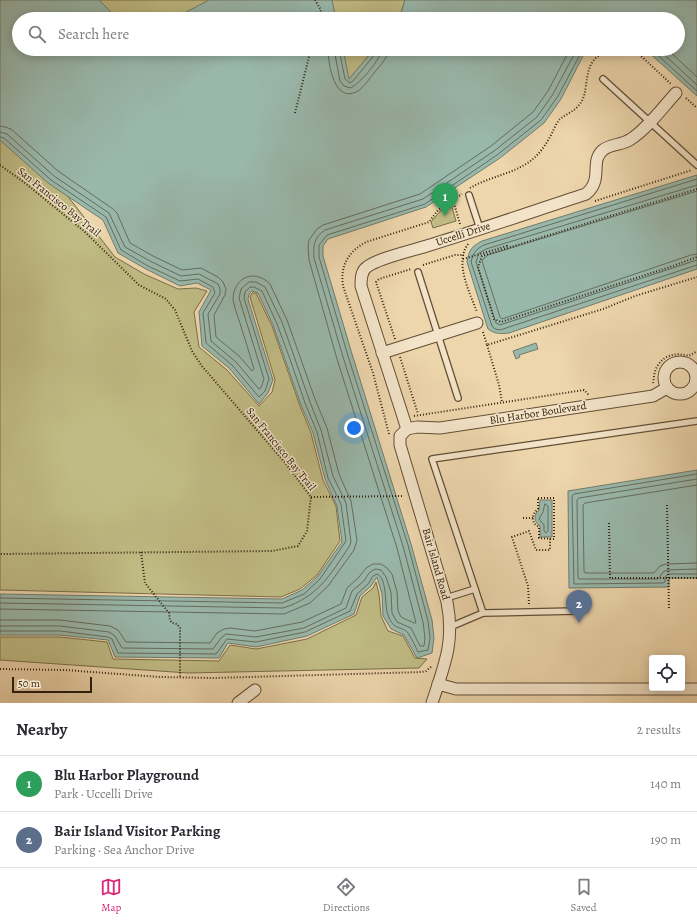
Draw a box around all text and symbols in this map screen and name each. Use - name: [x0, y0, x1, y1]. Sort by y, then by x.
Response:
- search box: [12, 12, 685, 56]
- icon: search: [26, 23, 48, 45]
- text: Search here: [58, 24, 129, 44]
- street label: San Francisco Bay Trail: [14, 164, 104, 241]
- pin: 1: [432, 183, 458, 216]
- street label: Uccelli Drive: [434, 218, 492, 250]
- street label: Blu Harbor Boulevard: [489, 398, 587, 428]
- street label: San Francisco Bay Trail: [243, 404, 320, 494]
- your location: [344, 418, 364, 438]
- street label: Bair Island Road: [419, 526, 453, 602]
- pin: 2: [566, 590, 592, 623]
- map controls: [649, 655, 685, 691]
- button: locate: [649, 655, 685, 691]
- scale bar: [12, 675, 92, 694]
- text: 50 m: [18, 676, 40, 691]
- text: Nearby: [16, 718, 67, 741]
- text: 2 results: [637, 721, 681, 738]
- text: Blu Harbor Playground: [54, 765, 199, 785]
- text: 1: [27, 775, 31, 792]
- text: 140 m: [650, 775, 681, 792]
- text: Park · Uccelli Drive: [54, 785, 153, 802]
- text: Bair Island Visitor Parking: [54, 821, 220, 841]
- text: 2: [26, 831, 32, 848]
- text: 190 m: [650, 831, 681, 848]
- text: Parking · Sea Anchor Drive: [54, 841, 195, 858]
- tab: Map: [100, 876, 122, 915]
- tab: Directions: [323, 876, 370, 915]
- tab: Saved: [571, 876, 597, 915]

